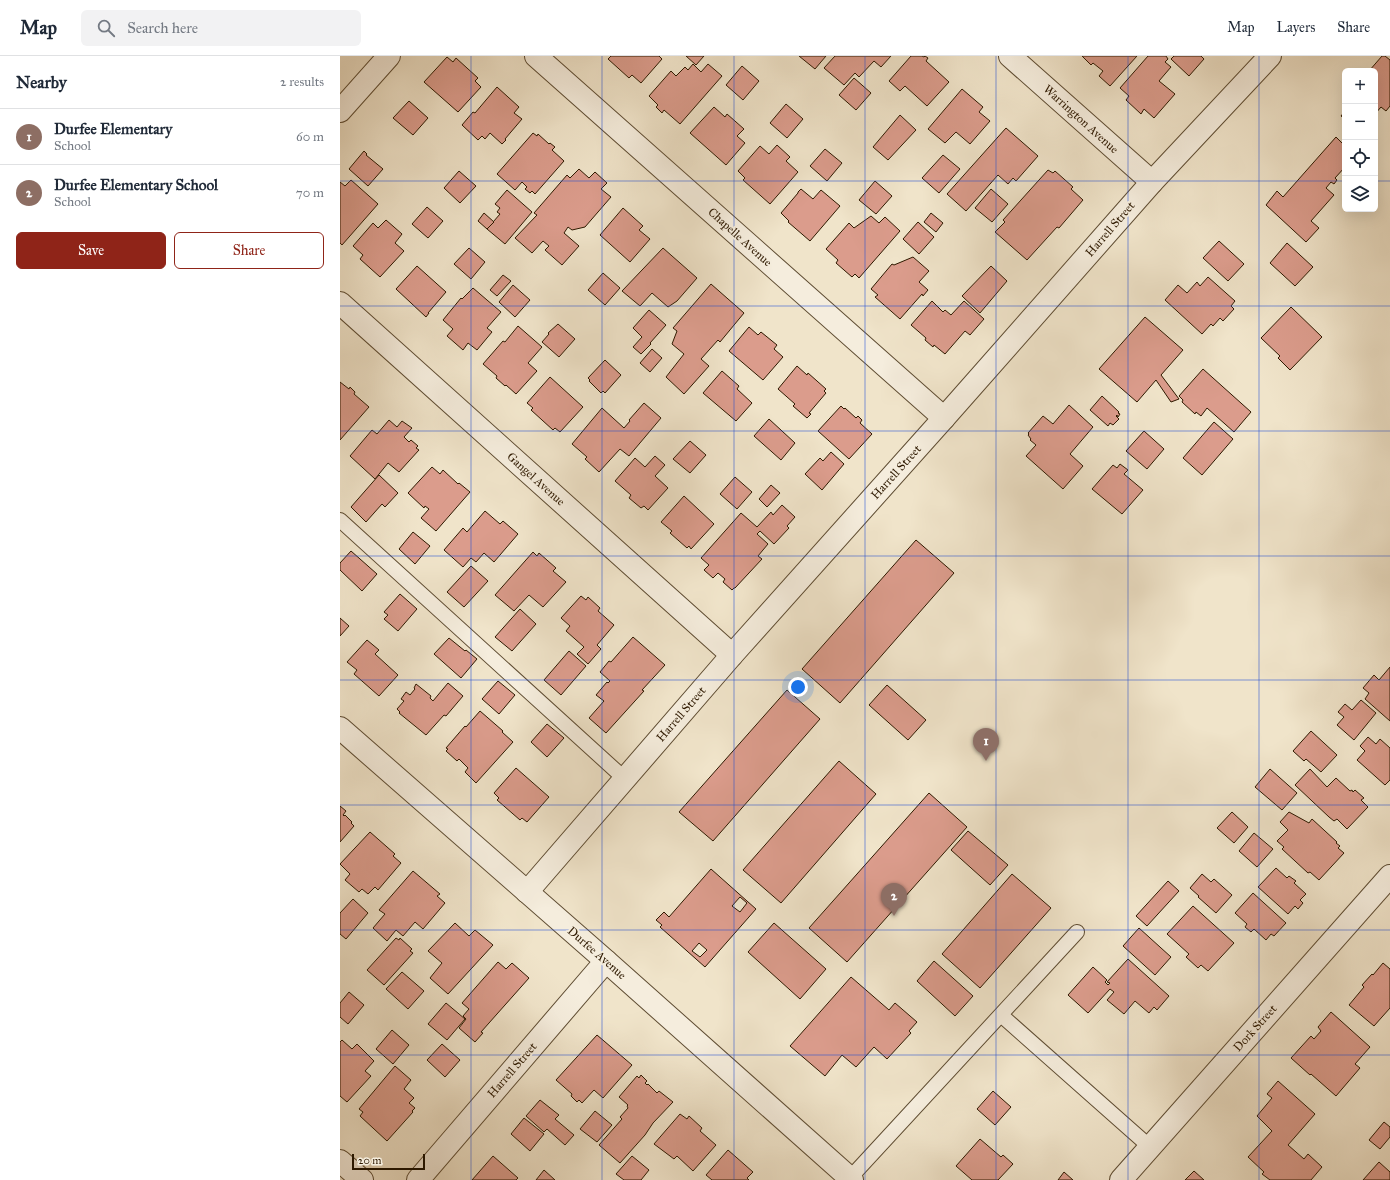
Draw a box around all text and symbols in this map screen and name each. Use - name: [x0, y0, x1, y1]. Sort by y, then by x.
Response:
- search box: [81, 10, 361, 46]
- text: Map: [20, 16, 57, 39]
- icon: search: [95, 17, 117, 39]
- text: Search here: [127, 19, 198, 37]
- text: Map: [1227, 19, 1255, 36]
- text: Layers: [1277, 19, 1315, 36]
- text: Share: [1337, 19, 1370, 36]
- map controls: [1342, 68, 1378, 212]
- button: +: [1342, 68, 1378, 104]
- text: Nearby: [16, 72, 67, 93]
- text: 2 results: [280, 74, 324, 90]
- street label: Warrington Avenue: [1040, 82, 1121, 157]
- button: −: [1342, 104, 1378, 140]
- text: Durfee Elementary: [54, 120, 172, 138]
- text: 1: [26, 129, 32, 145]
- text: 60 m: [296, 129, 324, 145]
- text: School: [54, 138, 91, 154]
- button: locate: [1342, 140, 1378, 176]
- text: Durfee Elementary School: [54, 176, 218, 194]
- button: layers: [1342, 176, 1378, 212]
- text: 2: [26, 185, 32, 201]
- text: 70 m: [296, 185, 324, 201]
- text: School: [54, 194, 91, 210]
- street label: Harrell Street: [1082, 198, 1138, 259]
- street label: Chapelle Avenue: [705, 205, 775, 269]
- button: Save: [16, 232, 166, 269]
- button: Share: [174, 232, 324, 269]
- street label: Harrell Street: [868, 441, 925, 502]
- street label: Gangel Avenue: [504, 449, 568, 509]
- your location: [788, 677, 808, 697]
- street label: Harrell Street: [653, 683, 709, 744]
- pin: 1: [973, 728, 999, 761]
- pin: 2: [881, 883, 907, 916]
- street label: Durfee Avenue: [565, 924, 629, 982]
- street label: Dork Street: [1230, 1001, 1280, 1054]
- street label: Harrell Street: [484, 1039, 540, 1100]
- scale bar: [352, 1152, 425, 1171]
- text: 20 m: [358, 1154, 381, 1167]

